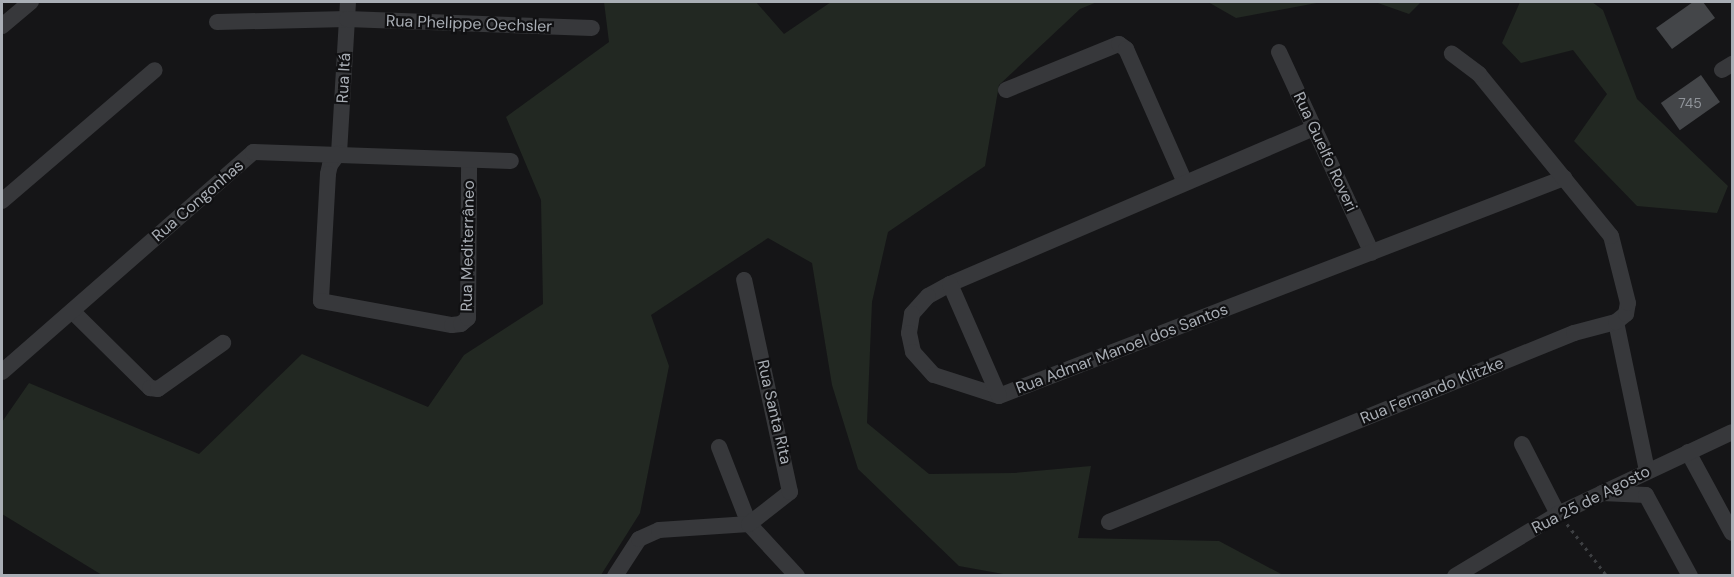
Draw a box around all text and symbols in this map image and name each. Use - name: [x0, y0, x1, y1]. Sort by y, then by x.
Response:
- street label: Rua Phelippe Oechsler: [386, 12, 552, 36]
- street label: Rua Itá: [333, 52, 355, 104]
- street label: Rua Guelfo Roveri: [1289, 89, 1361, 215]
- house number: 745: [1678, 95, 1702, 111]
- street label: Rua Congonhas: [148, 156, 248, 246]
- street label: Rua Mediterrâneo: [457, 180, 479, 312]
- street label: Rua Admar Manoel dos Santos: [1013, 300, 1231, 398]
- street label: Rua Fernando Klitzke: [1358, 354, 1506, 428]
- street label: Rua Santa Rita: [753, 358, 795, 466]
- street label: Rua 25 de Agosto: [1529, 462, 1653, 538]

